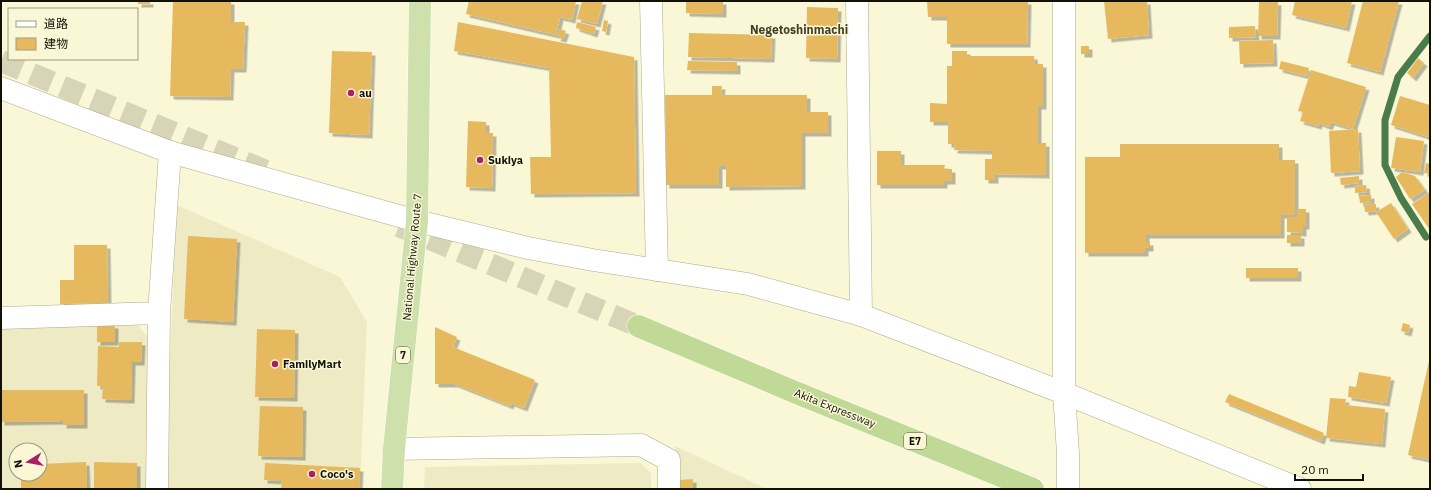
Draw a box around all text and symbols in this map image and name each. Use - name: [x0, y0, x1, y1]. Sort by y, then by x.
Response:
- legend: [8, 8, 138, 60]
- text: 道路: [44, 16, 68, 31]
- district label: Negetoshinmachi: [750, 22, 848, 37]
- text: 建物: [44, 36, 68, 51]
- place label: au: [359, 86, 372, 100]
- marker: au: [346, 88, 356, 98]
- place label: Sukiya: [488, 153, 523, 167]
- marker: Sukiya: [475, 155, 485, 165]
- street label: National Highway Route 7: [399, 193, 425, 321]
- road number: 7: [396, 347, 410, 363]
- place label: FamilyMart: [283, 357, 341, 371]
- marker: FamilyMart: [270, 359, 280, 369]
- street label: Akita Expressway: [792, 385, 878, 431]
- road number: E7: [904, 433, 926, 449]
- north arrow: [8, 442, 48, 482]
- scale bar: [1295, 456, 1363, 482]
- text: N: [11, 459, 26, 469]
- text: 20 m: [1301, 462, 1329, 477]
- place label: Coco's: [320, 467, 354, 481]
- marker: Coco's: [307, 469, 317, 479]

